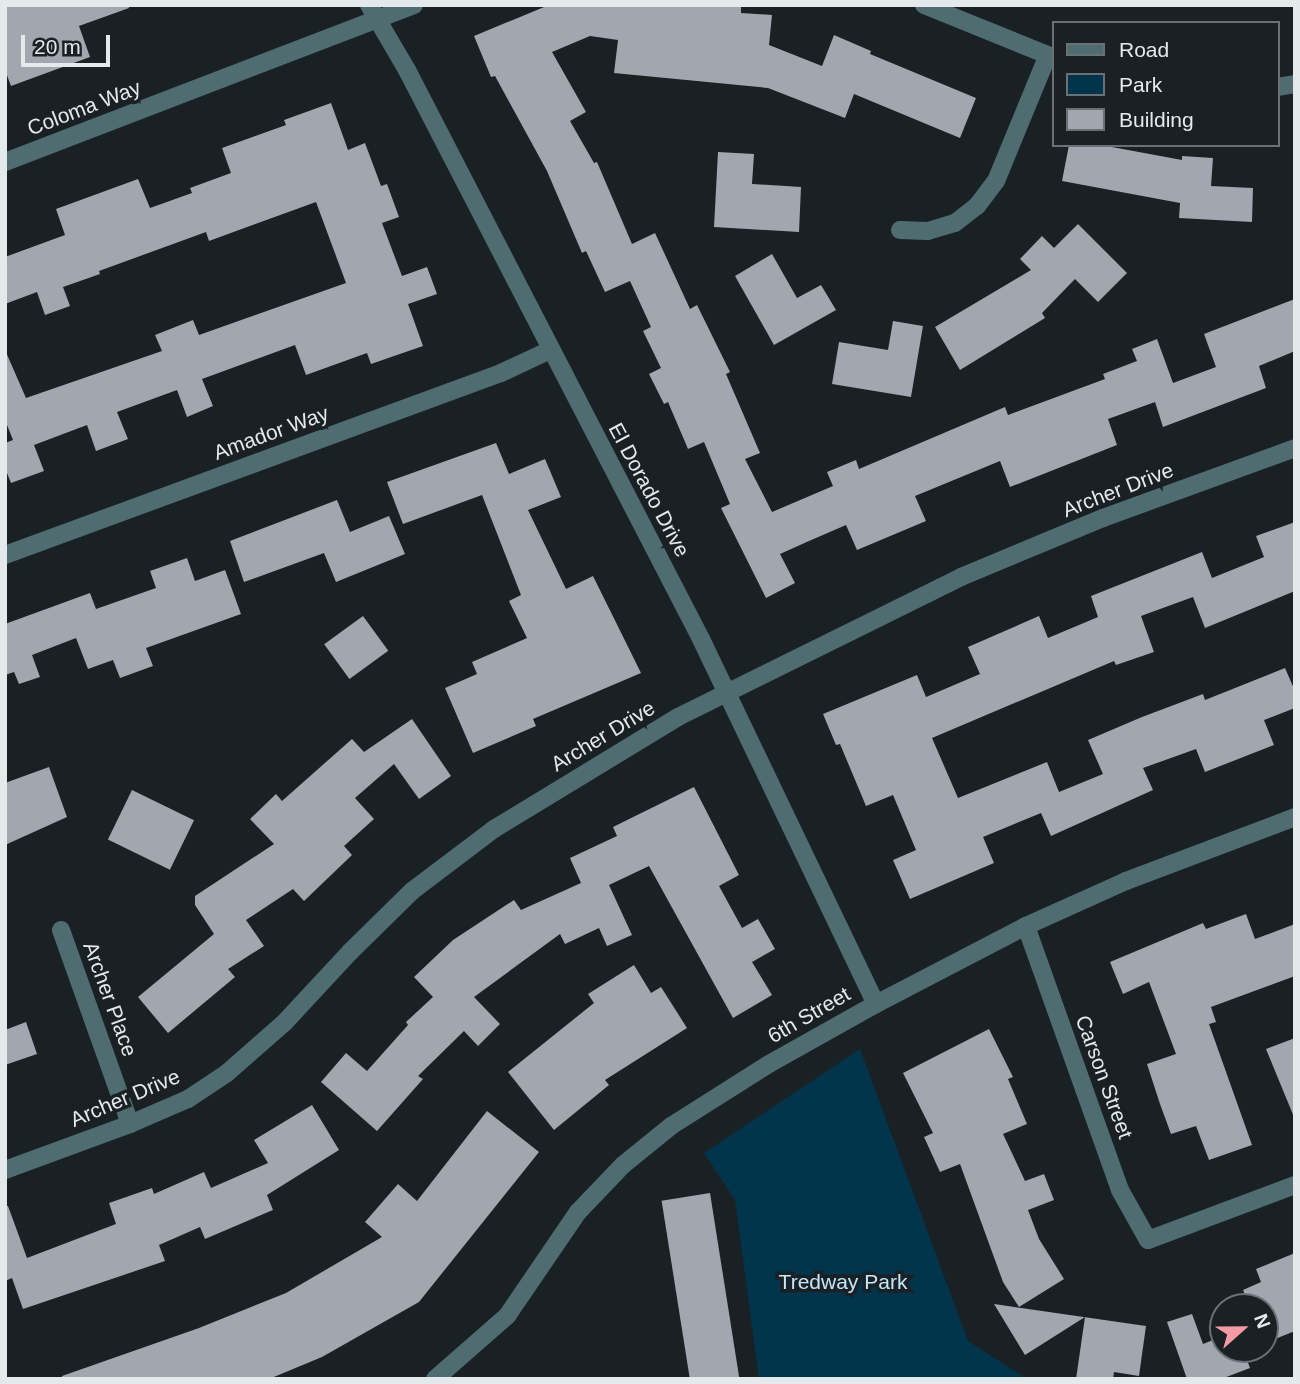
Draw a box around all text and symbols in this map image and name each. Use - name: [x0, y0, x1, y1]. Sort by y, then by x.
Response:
- scale bar: [24, 21, 114, 65]
- legend: [1052, 21, 1279, 147]
- text: 20 m: [34, 35, 81, 58]
- text: Road: [1119, 38, 1169, 61]
- text: Park: [1119, 73, 1162, 96]
- street label: Coloma Way: [24, 75, 144, 141]
- text: Building: [1119, 108, 1194, 131]
- street label: Amador Way: [210, 401, 332, 465]
- street label: El Dorado Drive: [603, 419, 695, 561]
- street label: Archer Drive: [1059, 457, 1177, 523]
- street label: Archer Drive: [546, 695, 660, 777]
- street label: Archer Place: [78, 938, 142, 1060]
- street label: 6th Street: [763, 981, 855, 1049]
- street label: Carson Street: [1070, 1012, 1138, 1142]
- street label: Archer Drive: [66, 1064, 184, 1132]
- park label: Tredway Park: [779, 1269, 907, 1295]
- north arrow: [1209, 1293, 1279, 1363]
- text: N: [1250, 1311, 1274, 1331]

